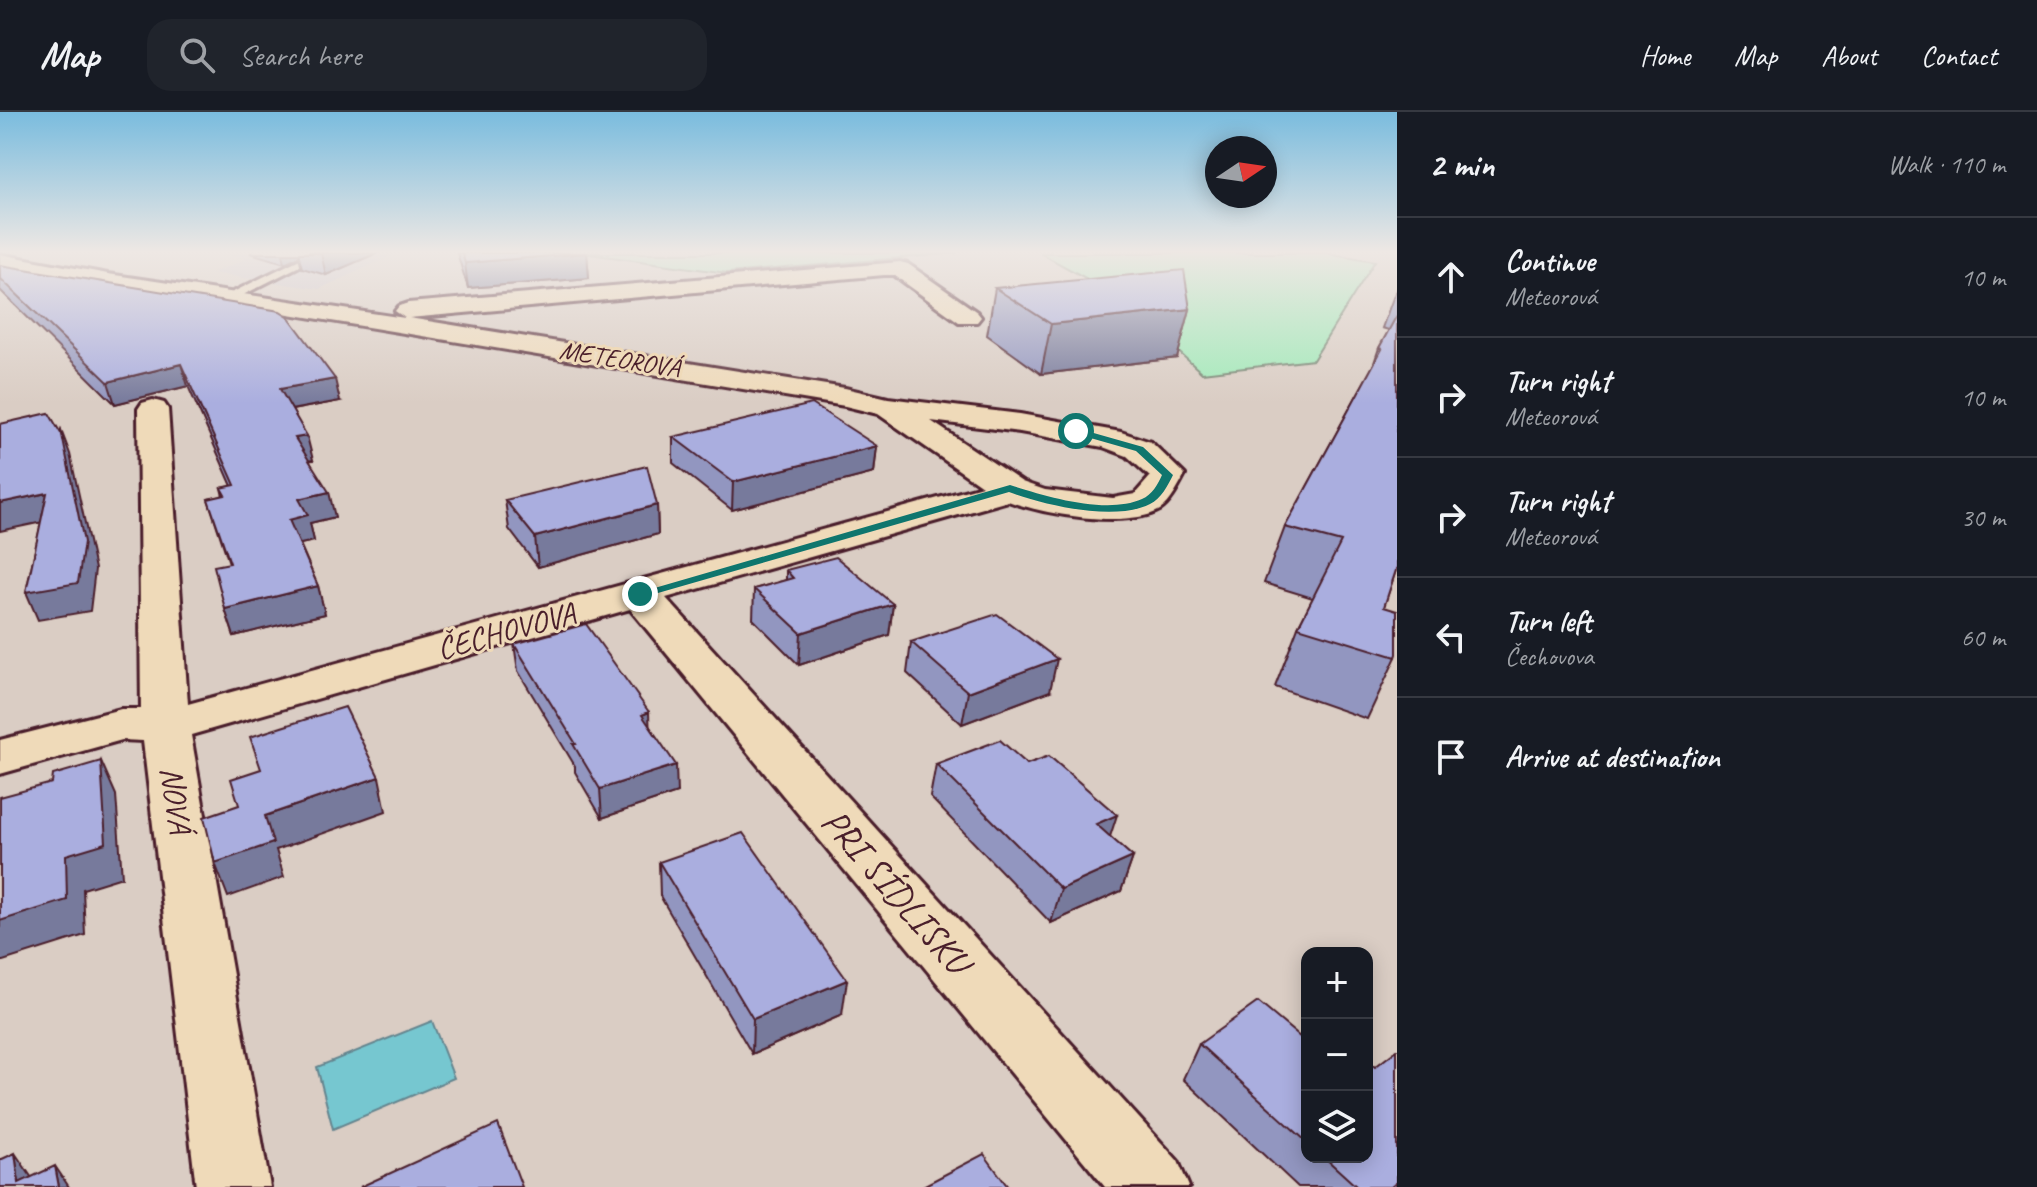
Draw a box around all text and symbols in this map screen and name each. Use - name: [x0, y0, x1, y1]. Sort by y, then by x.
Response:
- search box: [147, 19, 707, 91]
- text: Map: [40, 32, 99, 79]
- icon: search: [175, 33, 219, 77]
- text: Search here: [239, 36, 361, 74]
- text: Home: [1640, 38, 1690, 73]
- text: Map: [1734, 38, 1777, 73]
- text: About: [1821, 38, 1877, 73]
- text: Contact: [1921, 38, 1997, 73]
- north arrow: [1205, 136, 1277, 208]
- text: 2 min: [1429, 143, 1494, 186]
- text: Walk · 110 m: [1888, 148, 2005, 181]
- text: Continue: [1505, 242, 1595, 280]
- icon: ahead: [1429, 255, 1473, 299]
- text: 10 m: [1961, 261, 2005, 294]
- text: Meteorová: [1505, 280, 1597, 313]
- street label: METEOROVÁ: [557, 333, 686, 385]
- text: Turn right: [1505, 362, 1610, 400]
- icon: right: [1429, 375, 1473, 419]
- text: 10 m: [1961, 381, 2005, 414]
- text: Meteorová: [1505, 400, 1597, 433]
- route start: [1058, 413, 1094, 449]
- text: Turn right: [1505, 482, 1610, 520]
- icon: right: [1429, 495, 1473, 539]
- text: 30 m: [1961, 501, 2005, 534]
- text: Meteorová: [1505, 520, 1597, 553]
- route end: [622, 576, 658, 612]
- street label: ČECHOVOVA: [432, 592, 582, 669]
- text: Turn left: [1505, 602, 1592, 640]
- icon: left: [1429, 615, 1473, 659]
- text: 60 m: [1961, 621, 2005, 654]
- text: Čechovova: [1505, 640, 1594, 673]
- icon: arrive: [1429, 735, 1473, 779]
- text: Arrive at destination: [1505, 738, 1720, 776]
- street label: NOVÁ: [151, 764, 201, 840]
- street label: PRI SÍDLISKU: [812, 799, 984, 987]
- map controls: [1301, 947, 1373, 1163]
- button: +: [1301, 947, 1373, 1019]
- button: −: [1301, 1019, 1373, 1091]
- button: layers: [1301, 1091, 1373, 1163]

